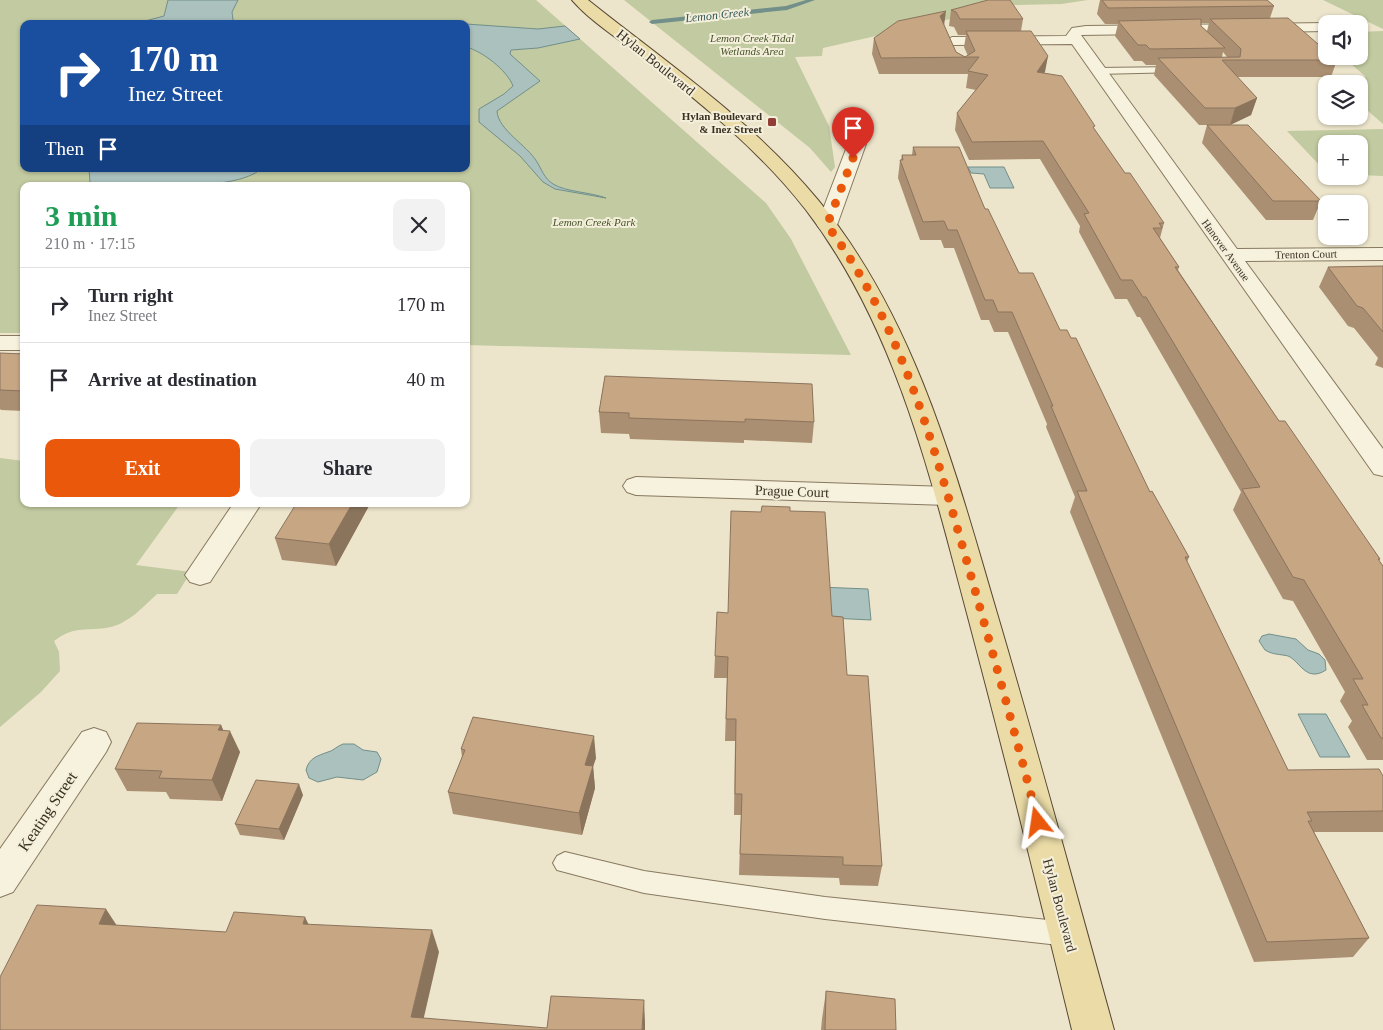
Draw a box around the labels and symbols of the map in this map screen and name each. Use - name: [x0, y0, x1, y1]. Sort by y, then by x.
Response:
- water label: Lemon Creek: [684, 5, 750, 25]
- street label: Hylan Boulevard: [614, 26, 698, 98]
- park label: Lemon Creek Tidal Wetlands Area: [709, 32, 794, 57]
- pin: [832, 107, 874, 158]
- place label: Hylan Boulevard & Inez Street: [682, 110, 762, 135]
- marker: Hylan Boulevard & Inez Street: [766, 116, 778, 128]
- park label: Lemon Creek Park: [552, 216, 636, 228]
- street label: Hanover Avenue: [1200, 217, 1252, 283]
- street label: Trenton Court: [1275, 247, 1337, 261]
- street label: Prague Court: [755, 483, 829, 500]
- street label: Keating Street: [15, 768, 81, 855]
- position arrow: [1011, 795, 1063, 847]
- street label: Hylan Boulevard: [1040, 857, 1079, 953]

